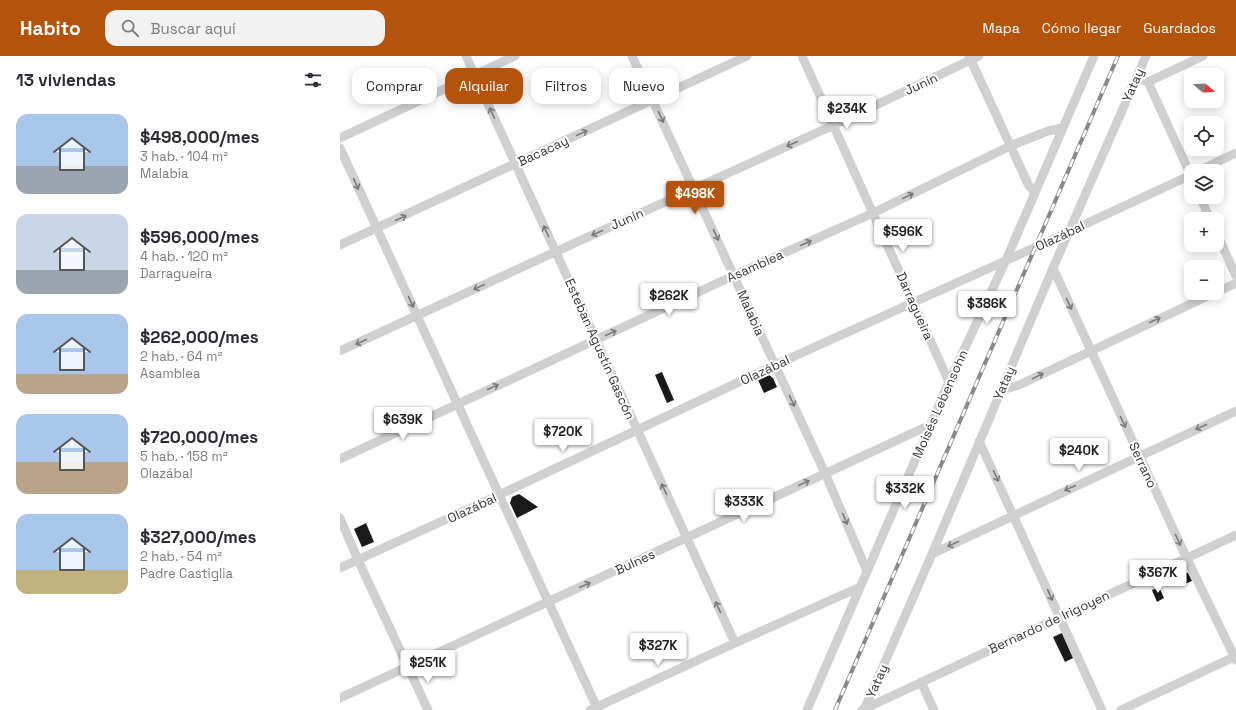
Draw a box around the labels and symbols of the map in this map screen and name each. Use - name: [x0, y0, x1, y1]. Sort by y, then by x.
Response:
- street label: Yatay: [1118, 65, 1148, 105]
- north arrow: [1184, 68, 1224, 108]
- street label: Junín: [902, 69, 940, 99]
- pin: $234K: [819, 96, 875, 130]
- one-way arrow: [488, 107, 495, 119]
- one-way arrow: [658, 110, 665, 122]
- one-way arrow: [576, 129, 588, 136]
- street label: Bacacay: [515, 132, 571, 170]
- one-way arrow: [786, 141, 798, 148]
- one-way arrow: [353, 178, 360, 190]
- pin: $498K: [667, 181, 723, 215]
- one-way arrow: [901, 192, 913, 199]
- street label: Junín: [608, 204, 646, 234]
- one-way arrow: [395, 213, 407, 221]
- street label: Olazábal: [1033, 217, 1087, 255]
- pin: $596K: [875, 219, 931, 253]
- one-way arrow: [542, 225, 549, 237]
- one-way arrow: [713, 228, 720, 240]
- one-way arrow: [591, 229, 603, 237]
- one-way arrow: [799, 239, 811, 246]
- street label: Asamblea: [724, 246, 787, 286]
- street label: Darragueira: [893, 270, 938, 343]
- street label: Esteban Agustín Gascón: [561, 276, 639, 422]
- pin: $262K: [641, 283, 697, 317]
- one-way arrow: [473, 284, 485, 291]
- street label: Malabia: [733, 287, 769, 339]
- pin: $386K: [959, 291, 1015, 325]
- one-way arrow: [408, 296, 415, 308]
- one-way arrow: [1065, 298, 1073, 310]
- one-way arrow: [1149, 316, 1161, 323]
- one-way arrow: [605, 329, 617, 336]
- one-way arrow: [355, 339, 367, 346]
- street label: Moisés Lebensohn: [908, 347, 972, 461]
- street label: Olazábal: [738, 351, 792, 389]
- street label: Yatay: [989, 363, 1019, 403]
- one-way arrow: [1031, 372, 1043, 379]
- one-way arrow: [487, 383, 499, 390]
- one-way arrow: [789, 394, 796, 406]
- pin: $639K: [375, 407, 431, 441]
- one-way arrow: [1120, 416, 1127, 428]
- pin: $720K: [535, 419, 591, 453]
- one-way arrow: [1195, 424, 1207, 431]
- pin: $240K: [1051, 438, 1107, 472]
- street label: Serrano: [1125, 439, 1161, 491]
- one-way arrow: [993, 470, 1000, 482]
- pin: $332K: [877, 476, 933, 510]
- one-way arrow: [798, 479, 810, 486]
- one-way arrow: [660, 484, 667, 496]
- one-way arrow: [1065, 485, 1077, 492]
- street label: Olazábal: [445, 489, 499, 527]
- pin: $333K: [716, 489, 772, 523]
- one-way arrow: [842, 513, 849, 525]
- one-way arrow: [1175, 534, 1182, 546]
- one-way arrow: [947, 541, 959, 548]
- street label: Bulnes: [612, 545, 658, 579]
- pin: $367K: [1130, 560, 1186, 594]
- one-way arrow: [578, 581, 590, 588]
- street label: Bernardo de Irigoyen: [986, 586, 1112, 658]
- one-way arrow: [1046, 588, 1054, 600]
- one-way arrow: [714, 602, 721, 614]
- pin: $327K: [630, 633, 686, 667]
- pin: $251K: [400, 650, 456, 684]
- street label: Yatay: [862, 661, 892, 701]

